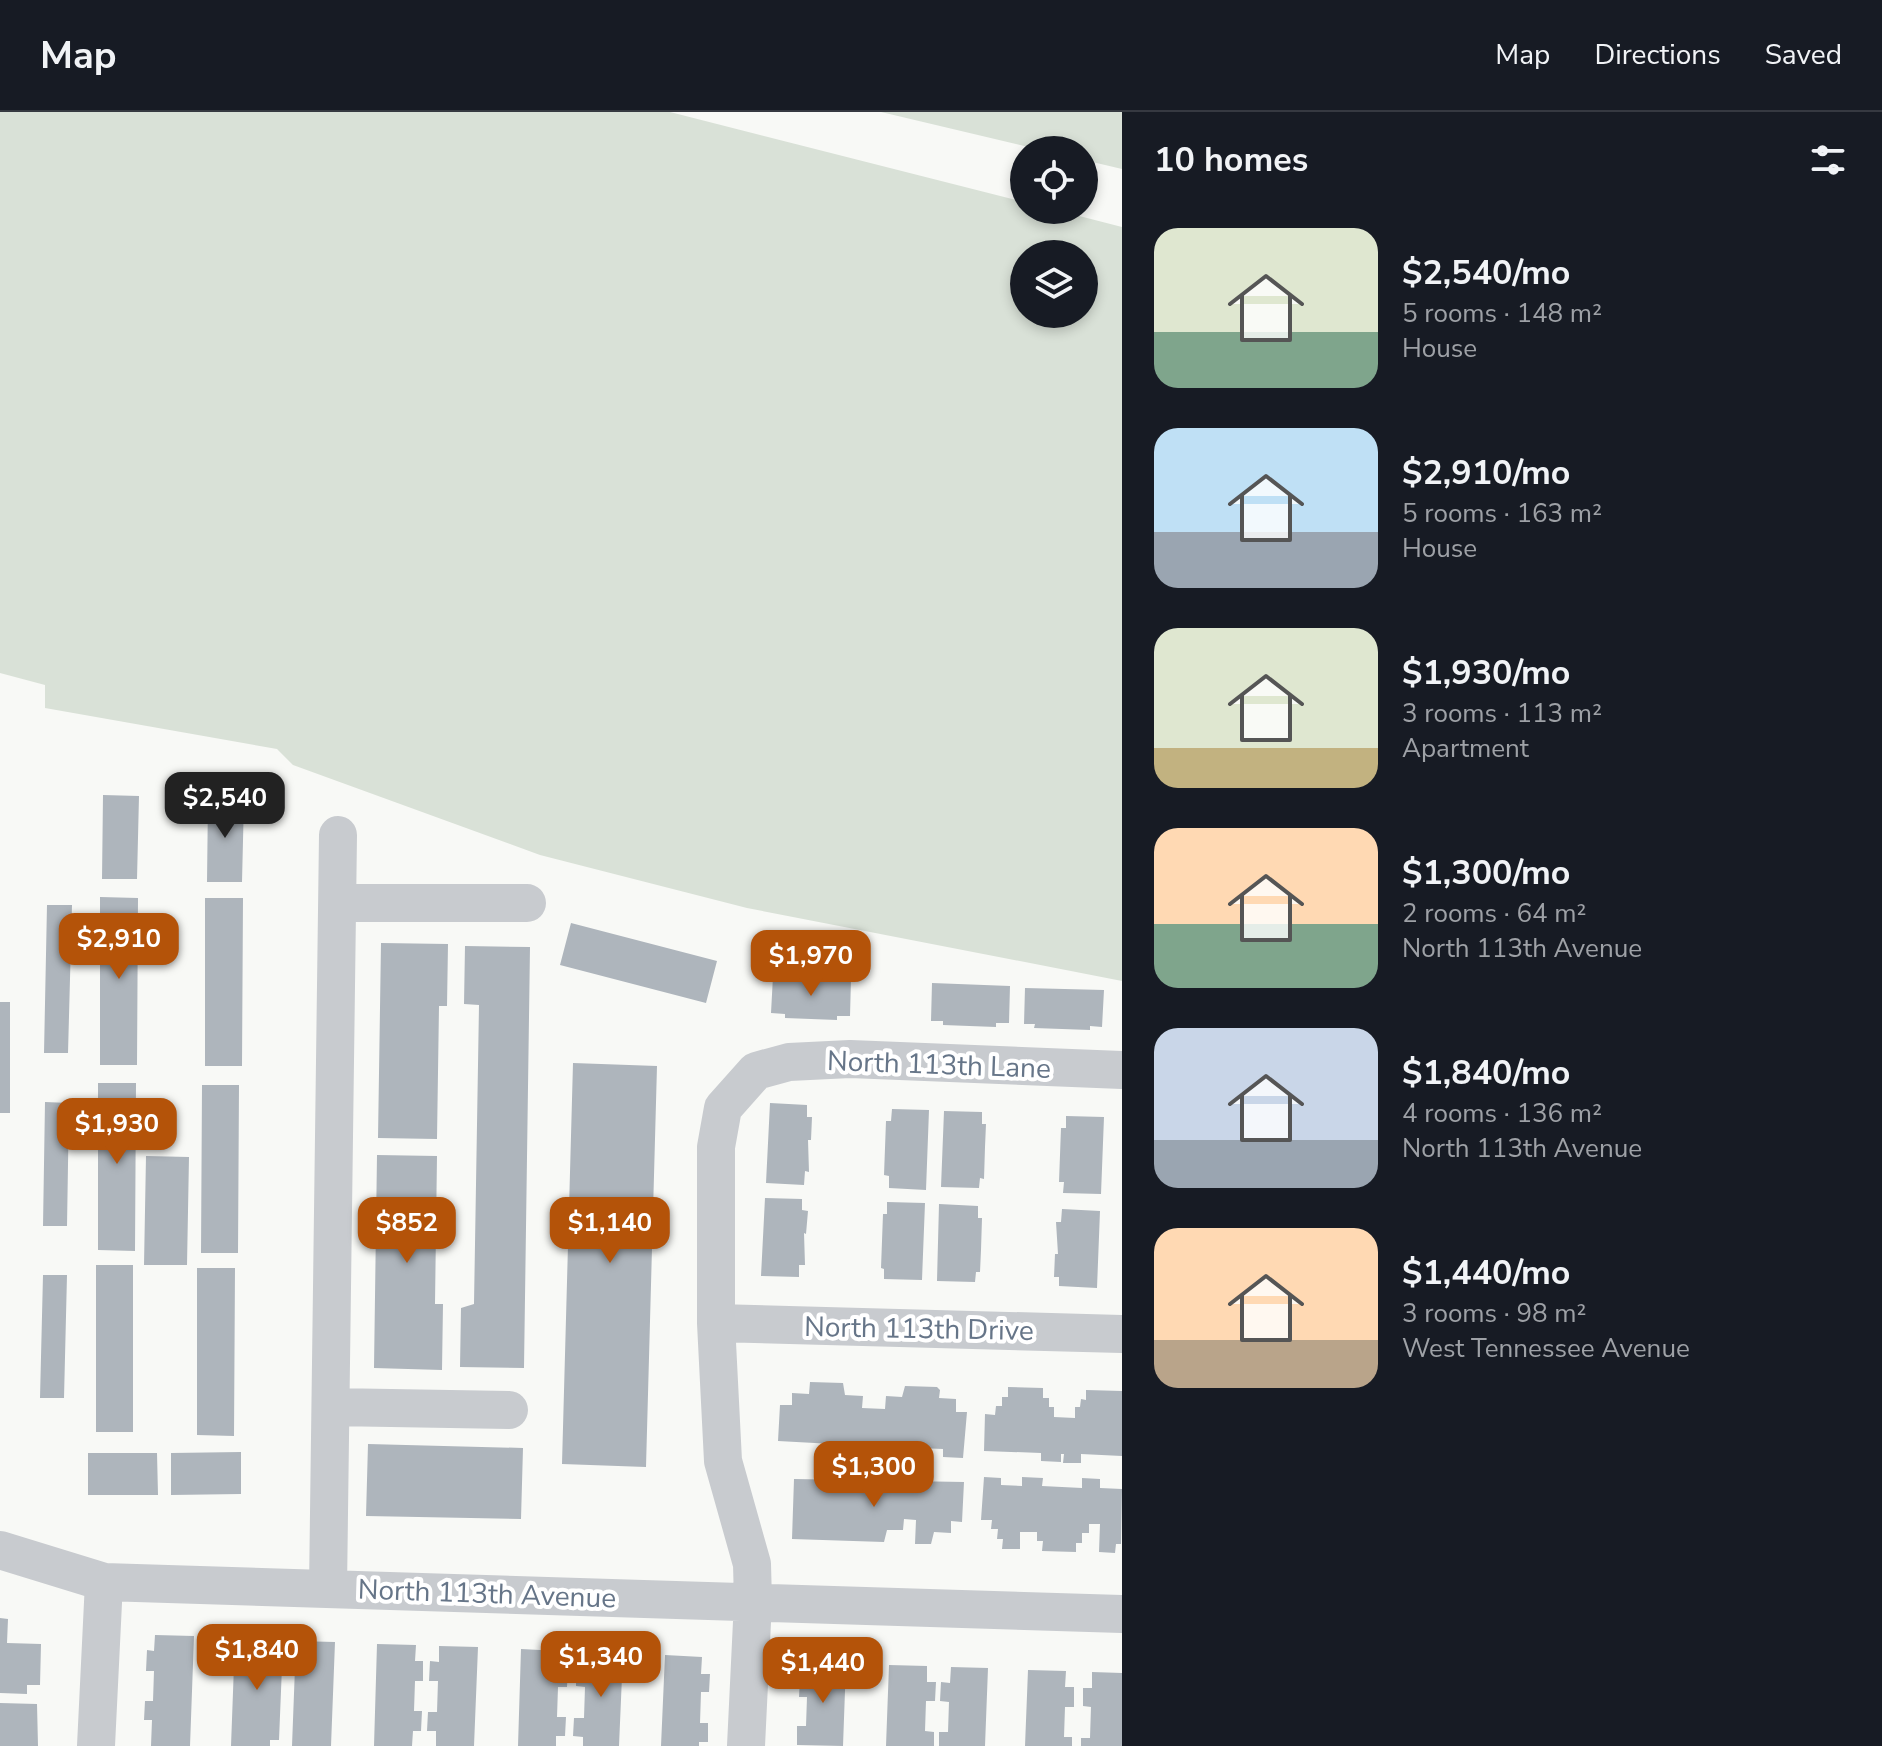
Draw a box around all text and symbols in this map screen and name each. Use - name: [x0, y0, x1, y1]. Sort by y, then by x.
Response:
- text: Map: [40, 30, 117, 81]
- text: Map: [1495, 36, 1550, 74]
- text: Directions: [1594, 36, 1721, 74]
- text: Saved: [1765, 36, 1842, 74]
- map controls: [1010, 136, 1098, 328]
- button: locate: [1010, 136, 1098, 224]
- text: 10 homes: [1154, 137, 1308, 183]
- icon: filters: [1806, 138, 1850, 182]
- button: layers: [1010, 240, 1098, 328]
- text: $2,540/mo: [1402, 250, 1570, 296]
- icon: home: [1218, 260, 1314, 356]
- text: 5 rooms · 148 m²: [1402, 296, 1602, 331]
- text: House: [1402, 331, 1477, 366]
- text: $2,910/mo: [1402, 450, 1570, 496]
- icon: home: [1218, 460, 1314, 556]
- text: 5 rooms · 163 m²: [1402, 496, 1602, 531]
- text: House: [1402, 531, 1477, 566]
- text: $1,930/mo: [1402, 650, 1570, 696]
- icon: home: [1218, 660, 1314, 756]
- text: 3 rooms · 113 m²: [1402, 696, 1602, 731]
- text: Apartment: [1402, 731, 1529, 766]
- pin: $2,540: [160, 772, 290, 840]
- text: $2,540: [183, 780, 267, 815]
- text: $1,300/mo: [1402, 850, 1570, 896]
- icon: home: [1218, 860, 1314, 956]
- text: 2 rooms · 64 m²: [1402, 896, 1586, 931]
- pin: $2,910: [54, 913, 184, 981]
- text: $2,910: [77, 921, 161, 956]
- pin: $1,970: [746, 930, 876, 998]
- text: North 113th Avenue: [1402, 931, 1642, 966]
- text: $1,970: [769, 938, 853, 973]
- street label: North 113th Lane: [826, 1042, 1052, 1088]
- text: $1,840/mo: [1402, 1050, 1570, 1096]
- icon: home: [1218, 1060, 1314, 1156]
- text: 4 rooms · 136 m²: [1402, 1096, 1602, 1131]
- pin: $1,930: [52, 1098, 182, 1166]
- text: $1,930: [75, 1106, 159, 1141]
- text: North 113th Avenue: [1402, 1131, 1642, 1166]
- pin: $852: [360, 1197, 454, 1265]
- pin: $1,140: [545, 1197, 675, 1265]
- text: $852: [376, 1205, 438, 1240]
- text: $1,140: [568, 1205, 652, 1240]
- text: $1,440/mo: [1402, 1250, 1570, 1296]
- icon: home: [1218, 1260, 1314, 1356]
- text: 3 rooms · 98 m²: [1402, 1296, 1586, 1331]
- street label: North 113th Drive: [804, 1308, 1034, 1350]
- text: West Tennessee Avenue: [1402, 1331, 1690, 1366]
- pin: $1,300: [809, 1441, 939, 1509]
- text: $1,300: [832, 1449, 916, 1484]
- street label: North 113th Avenue: [357, 1570, 617, 1617]
- pin: $1,840: [192, 1624, 322, 1692]
- pin: $1,340: [536, 1631, 666, 1699]
- text: $1,840: [215, 1632, 299, 1667]
- pin: $1,440: [758, 1637, 888, 1705]
- text: $1,340: [559, 1639, 643, 1674]
- text: $1,440: [781, 1645, 865, 1680]

